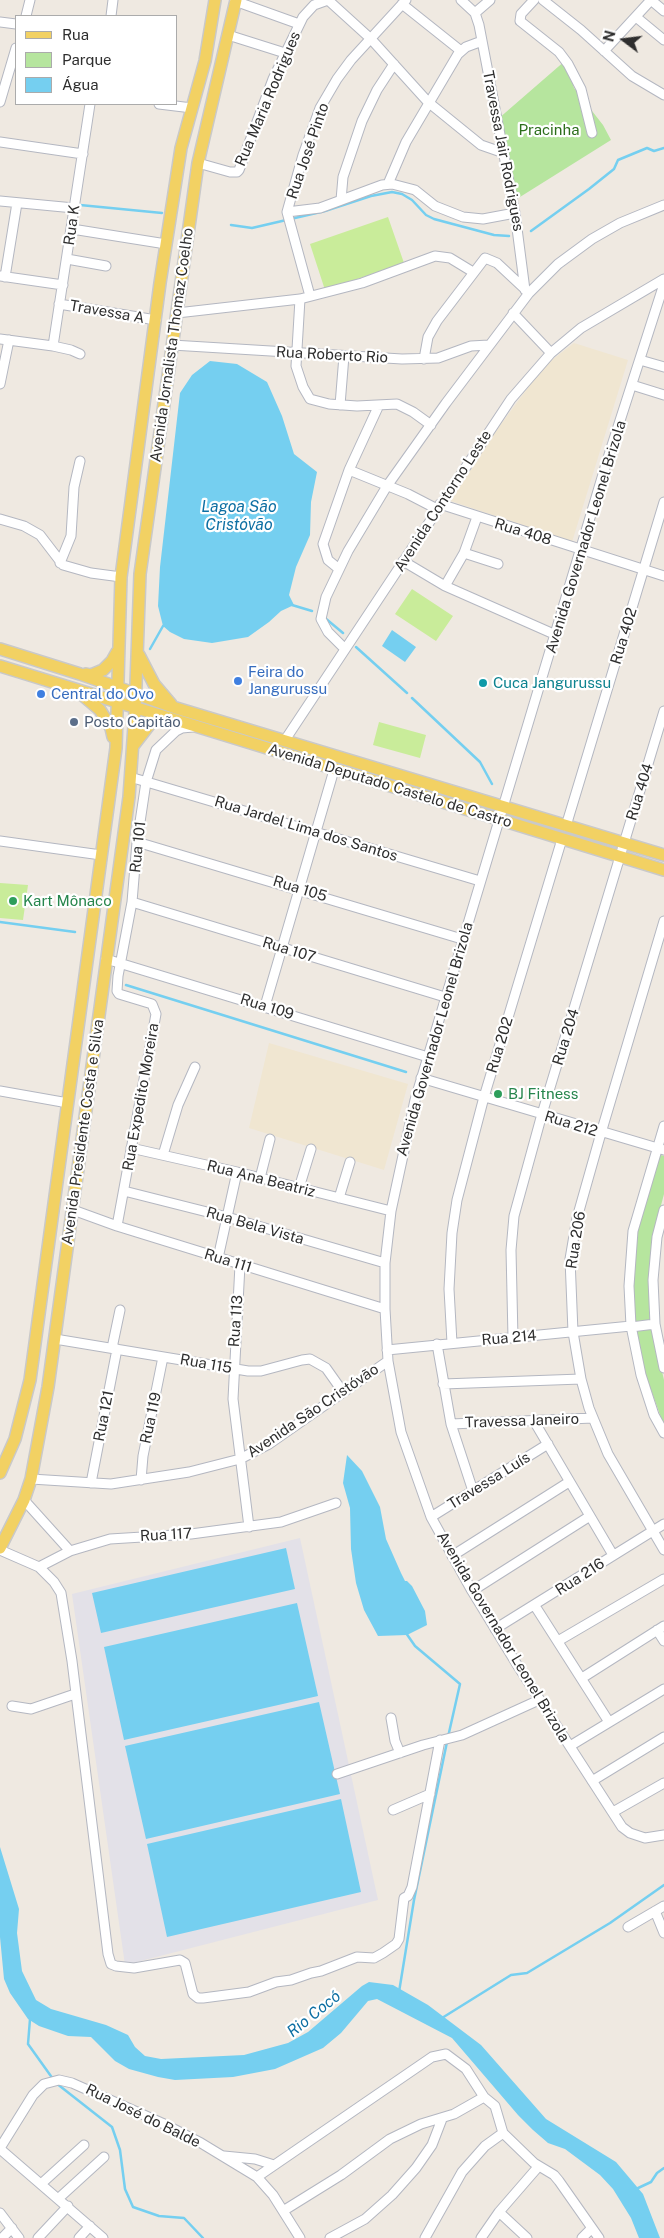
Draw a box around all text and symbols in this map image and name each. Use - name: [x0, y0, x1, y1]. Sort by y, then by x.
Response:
- legend: [15, 15, 178, 105]
- north arrow: [599, 15, 649, 65]
- text: Rua: [62, 26, 89, 43]
- street label: Rua Maria Rodrigues: [231, 29, 305, 169]
- text: N: [600, 29, 619, 43]
- text: Parque: [62, 51, 112, 68]
- street label: Travessa Jair Rodrigues: [479, 69, 527, 233]
- text: Água: [62, 76, 99, 93]
- street label: Rua José Pinto: [283, 101, 333, 201]
- park label: Pracinha: [519, 121, 579, 139]
- street label: Rua K: [60, 203, 84, 247]
- street label: Avenida Jornalista Thomaz Coelho: [147, 227, 197, 463]
- street label: Travessa A: [68, 297, 146, 327]
- street label: Rua Roberto Rio: [276, 343, 388, 367]
- street label: Avenida Governador Leonel Brizola: [542, 418, 630, 656]
- street label: Avenida Contorno Leste: [390, 427, 496, 575]
- water label: Lagoa São Cristóvão: [201, 497, 277, 535]
- street label: Rua 408: [492, 515, 554, 549]
- street label: Rua 402: [607, 606, 641, 666]
- place label: Feira do Jangurussu: [248, 663, 327, 698]
- place label: Cuca Jangurussu: [493, 674, 611, 692]
- marker: Feira do Jangurussu: [232, 675, 244, 687]
- marker: Cuca Jangurussu: [477, 677, 489, 689]
- place label: Central do Ovo: [51, 685, 154, 703]
- marker: Central do Ovo: [35, 688, 47, 700]
- place label: Posto Capitão: [84, 713, 181, 731]
- marker: Posto Capitão: [68, 716, 80, 728]
- street label: Avenida Deputado Castelo de Castro: [266, 740, 514, 832]
- street label: Rua 404: [623, 761, 657, 823]
- street label: Rua Jardel Lima dos Santos: [212, 793, 400, 865]
- street label: Rua 101: [126, 820, 150, 874]
- street label: Rua 105: [271, 872, 329, 906]
- place label: Kart Mônaco: [23, 892, 112, 910]
- marker: Kart Mônaco: [7, 895, 19, 907]
- street label: Avenida Governador Leonel Brizola: [393, 920, 477, 1158]
- street label: Rua 107: [260, 933, 318, 967]
- street label: Rua 109: [238, 990, 296, 1024]
- street label: Rua 204: [549, 1007, 583, 1067]
- street label: Rua 202: [483, 1015, 517, 1075]
- street label: Avenida Presidente Costa e Silva: [58, 1018, 108, 1246]
- street label: Rua Expedito Moreira: [119, 1022, 163, 1172]
- place label: BJ Fitness: [508, 1085, 578, 1103]
- marker: BJ Fitness: [492, 1088, 504, 1100]
- street label: Rua 212: [542, 1107, 600, 1141]
- street label: Rua Ana Beatriz: [205, 1157, 317, 1201]
- street label: Rua Bela Vista: [204, 1203, 306, 1249]
- street label: Rua 206: [563, 1210, 589, 1270]
- street label: Rua 111: [202, 1245, 254, 1277]
- street label: Rua 113: [225, 1294, 247, 1348]
- street label: Rua 214: [481, 1327, 537, 1349]
- street label: Rua 115: [179, 1351, 233, 1377]
- street label: Avenida São Cristóvão: [244, 1360, 382, 1462]
- street label: Rua 121: [90, 1389, 118, 1443]
- street label: Rua 119: [137, 1391, 165, 1445]
- street label: Travessa Janeiro: [465, 1410, 579, 1432]
- street label: Travessa Luís: [444, 1449, 534, 1513]
- street label: Rua 117: [140, 1525, 192, 1545]
- street label: Avenida Governador Leonel Brizola: [433, 1528, 573, 1746]
- street label: Rua 216: [552, 1554, 608, 1600]
- water label: Rio Cocó: [283, 1987, 345, 2041]
- street label: Rua José do Balde: [83, 2080, 203, 2152]

